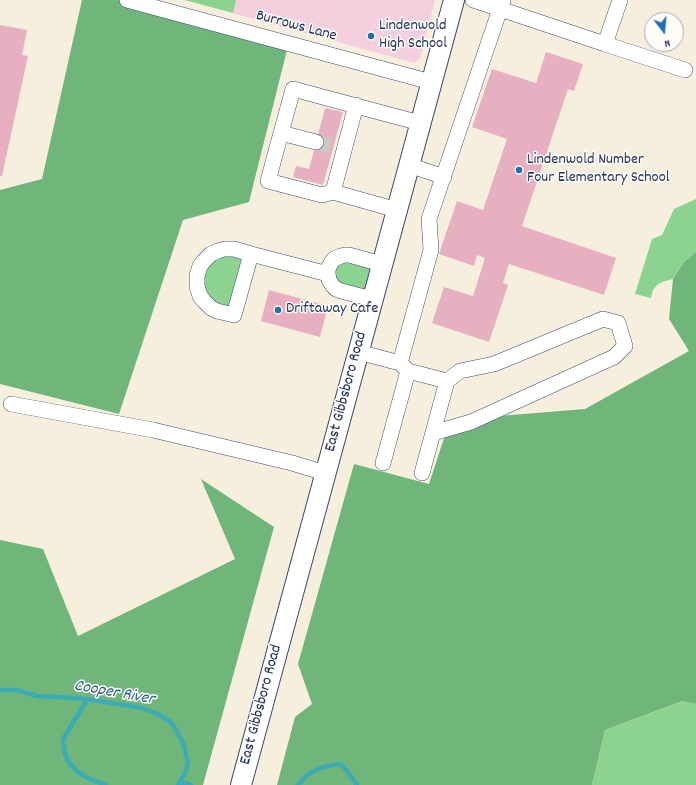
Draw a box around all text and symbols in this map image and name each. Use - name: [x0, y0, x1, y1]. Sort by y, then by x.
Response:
- street label: Burrows Lane: [254, 7, 338, 47]
- north arrow: [644, 12, 684, 52]
- place label: Lindenwold High School: [379, 17, 447, 55]
- marker: Lindenwold High School: [366, 31, 376, 41]
- text: N: [662, 34, 672, 51]
- place label: Lindenwold Number Four Elementary School: [527, 151, 670, 189]
- marker: Lindenwold Number Four Elementary School: [514, 165, 524, 175]
- place label: Driftaway Cafe: [286, 300, 378, 320]
- marker: Driftaway Cafe: [273, 305, 283, 315]
- street label: East Gibbsboro Road: [322, 330, 372, 454]
- street label: East Gibbsboro Road: [237, 643, 287, 767]
- water label: Cooper River: [72, 677, 156, 711]

